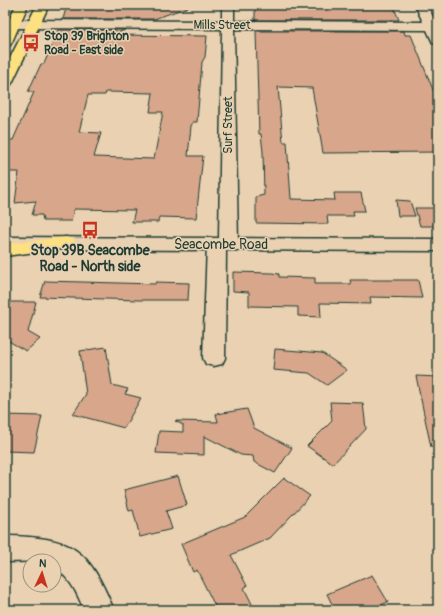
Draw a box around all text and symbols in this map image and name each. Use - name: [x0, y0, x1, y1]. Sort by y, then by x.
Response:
- street label: Mills Street: [193, 18, 251, 33]
- place label: Stop 39 Brighton Road - East side: [44, 29, 129, 58]
- bus stop icon: Stop 39 Brighton Road - East side: [21, 33, 41, 53]
- street label: Surf Street: [221, 96, 236, 154]
- bus stop icon: Stop 39B Seacombe Road - North side: [80, 220, 100, 240]
- street label: Seacombe Road: [174, 236, 268, 253]
- place label: Stop 39B Seacombe Road - North side: [30, 242, 151, 275]
- north arrow: [22, 553, 62, 593]
- text: N: [38, 557, 47, 570]

